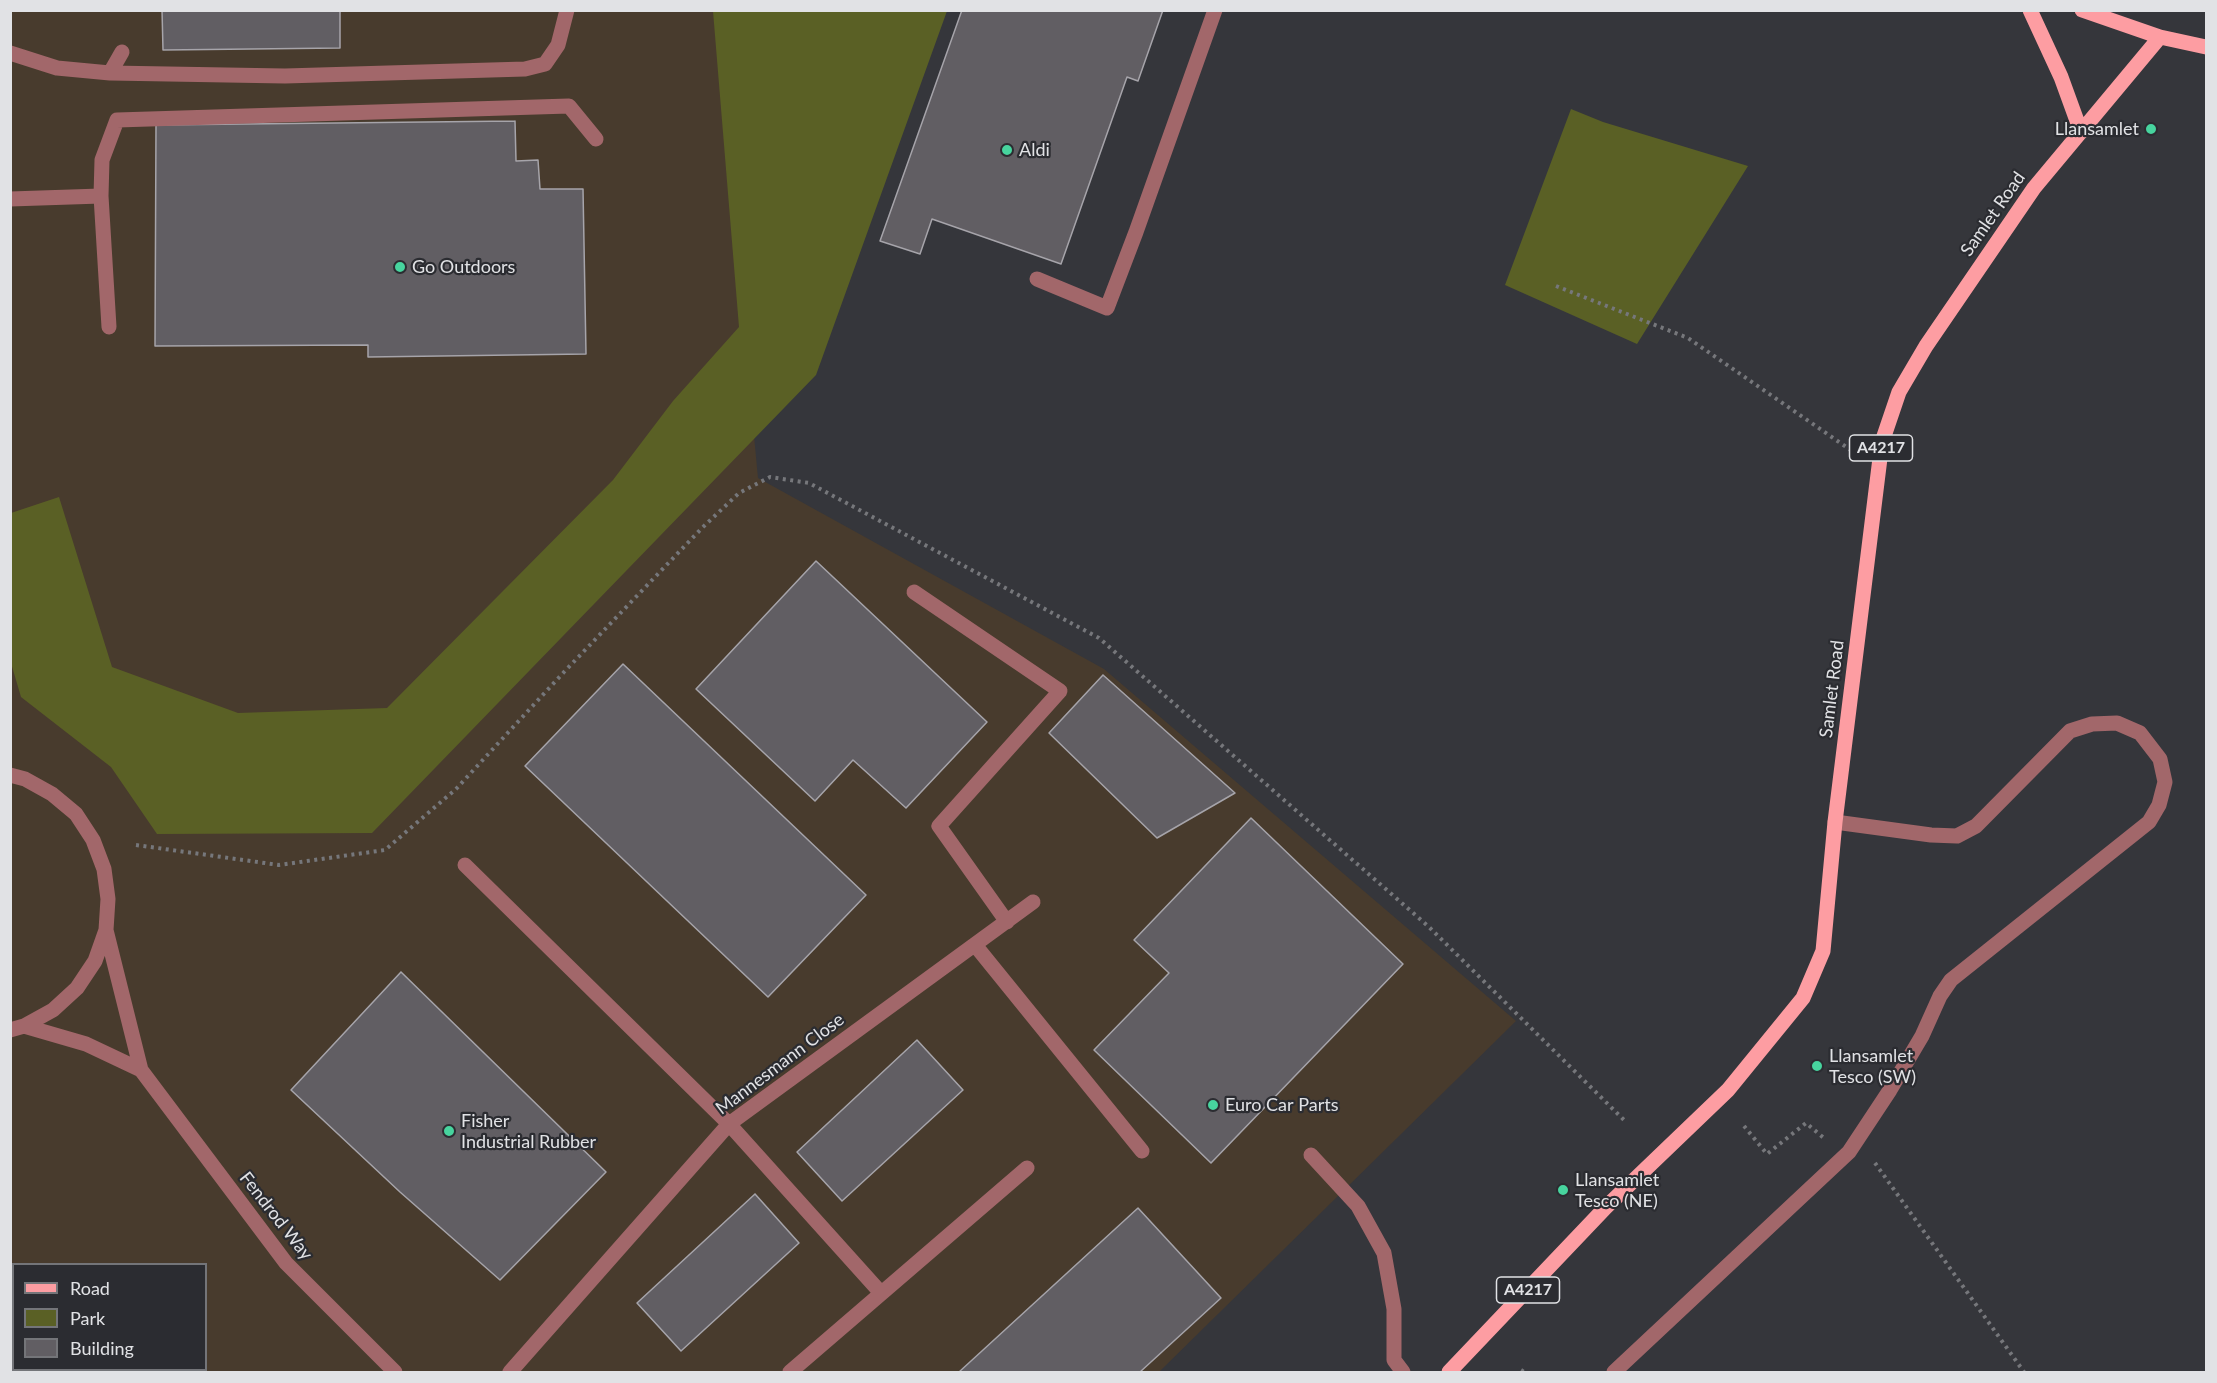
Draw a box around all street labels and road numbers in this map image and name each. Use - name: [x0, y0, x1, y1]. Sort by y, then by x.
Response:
- street label: Samlet Road: [1956, 168, 2030, 260]
- road number: A4217: [1850, 435, 1912, 461]
- street label: Samlet Road: [1815, 639, 1849, 739]
- street label: Mannesmann Close: [712, 1009, 848, 1119]
- street label: Fendrod Way: [235, 1168, 317, 1264]
- road number: A4217: [1496, 1277, 1559, 1303]

